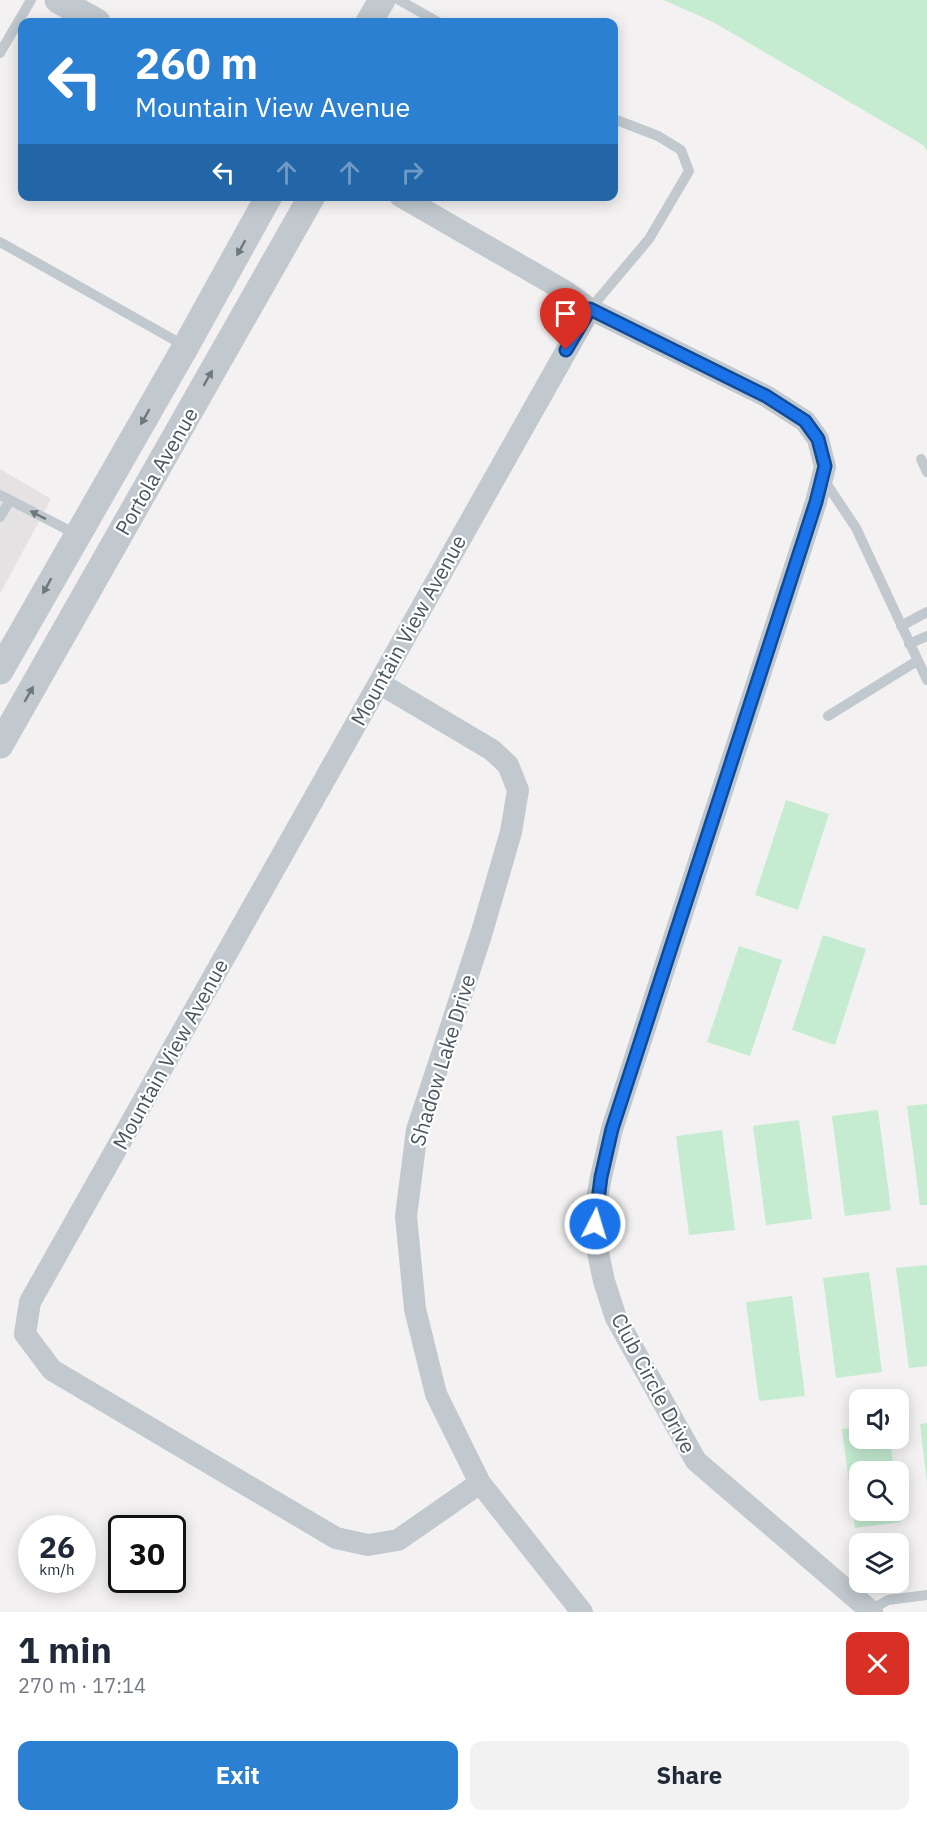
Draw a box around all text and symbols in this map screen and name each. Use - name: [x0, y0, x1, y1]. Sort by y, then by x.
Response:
- text: 260 m: [135, 36, 258, 91]
- icon: left: [36, 42, 114, 120]
- text: Mountain View Avenue: [135, 89, 410, 124]
- icon: left: [207, 156, 240, 189]
- icon: ahead: [270, 156, 303, 189]
- icon: ahead: [333, 156, 366, 189]
- icon: right: [396, 156, 429, 189]
- one-way arrow: [236, 239, 246, 256]
- pin: [540, 288, 591, 350]
- icon: arrive: [549, 297, 582, 330]
- one-way arrow: [203, 370, 213, 387]
- street label: Portola Avenue: [108, 402, 204, 540]
- one-way arrow: [139, 409, 150, 425]
- one-way arrow: [30, 510, 47, 519]
- street label: Mountain View Avenue: [344, 530, 472, 730]
- one-way arrow: [43, 578, 53, 595]
- one-way arrow: [24, 685, 34, 702]
- street label: Mountain View Avenue: [106, 954, 234, 1154]
- street label: Shadow Lake Drive: [403, 971, 481, 1149]
- position arrow: [563, 1192, 627, 1256]
- street label: Club Circle Drive: [605, 1308, 703, 1458]
- map controls: [849, 1389, 909, 1593]
- button: sound: [849, 1389, 909, 1449]
- button: search: [849, 1461, 909, 1521]
- speed limit sign: 30: [108, 1515, 186, 1593]
- text: 26: [39, 1527, 75, 1566]
- button: layers: [849, 1533, 909, 1593]
- text: km/h: [39, 1560, 75, 1579]
- text: 1 min: [18, 1626, 112, 1673]
- button: close: [846, 1632, 909, 1695]
- text: 270 m · 17:14: [18, 1672, 146, 1699]
- button: Exit: [18, 1741, 458, 1810]
- button: Share: [470, 1741, 909, 1810]

